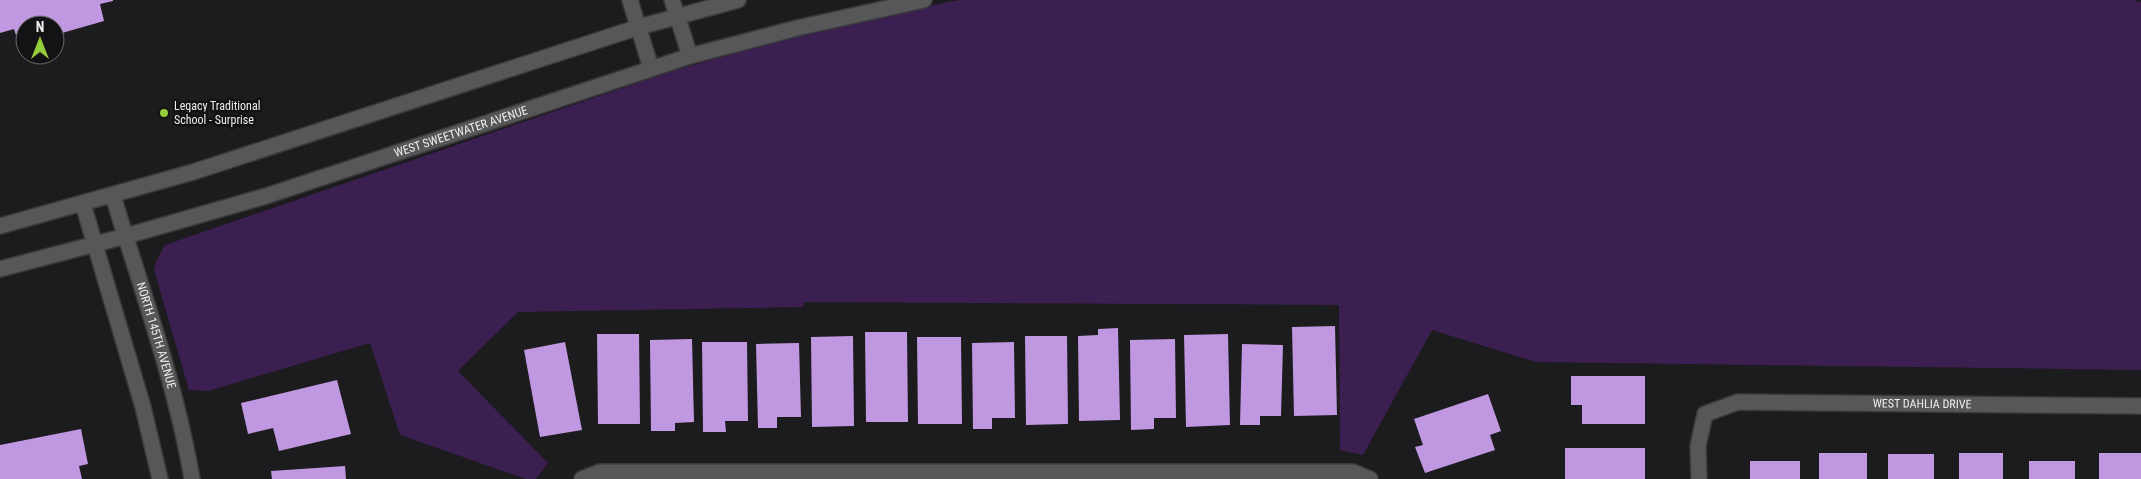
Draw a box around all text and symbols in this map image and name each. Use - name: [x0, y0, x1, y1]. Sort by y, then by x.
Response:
- north arrow: [15, 15, 65, 65]
- text: N: [36, 19, 44, 35]
- place label: Legacy Traditional School - Surprise: [174, 99, 260, 127]
- street label: WEST SWEETWATER AVENUE: [392, 103, 529, 160]
- marker: Legacy Traditional School - Surprise: [158, 107, 170, 119]
- street label: NORTH 145TH AVENUE: [134, 280, 179, 390]
- street label: WEST DAHLIA DRIVE: [1873, 396, 1972, 411]

